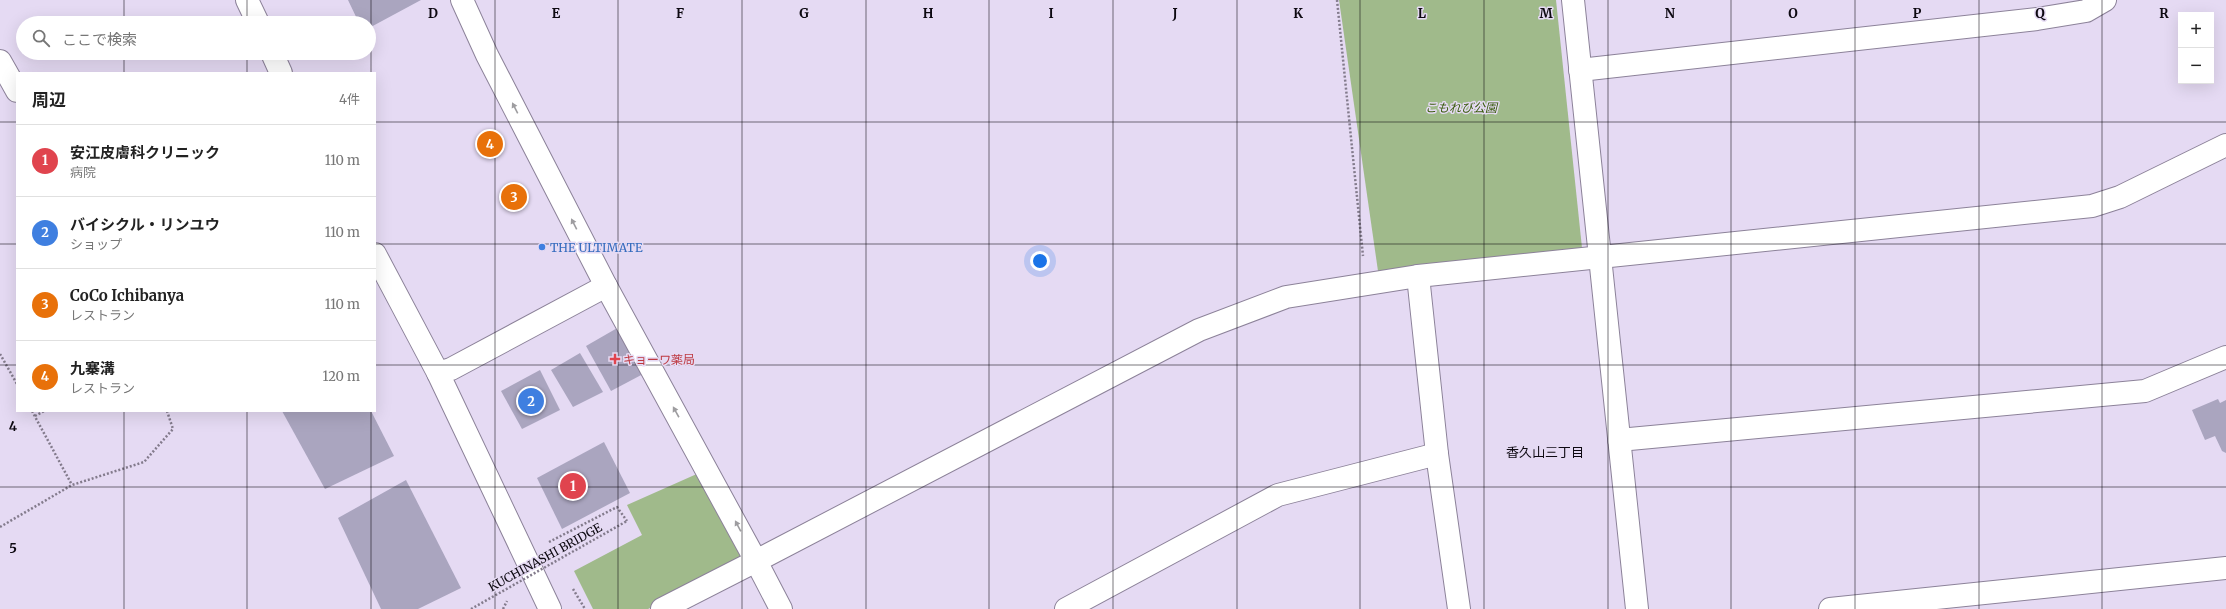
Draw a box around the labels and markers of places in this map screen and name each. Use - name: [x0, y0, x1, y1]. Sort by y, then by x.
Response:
- pin: 4: [477, 129, 503, 159]
- pin: 3: [501, 182, 527, 212]
- place label: THE ULTIMATE: [550, 240, 643, 255]
- marker: THE ULTIMATE: [537, 242, 547, 252]
- place label: キョーワ薬局: [623, 352, 695, 367]
- marker: キョーワ薬局: [610, 354, 620, 364]
- pin: 2: [518, 386, 544, 416]
- pin: 1: [560, 471, 586, 501]

